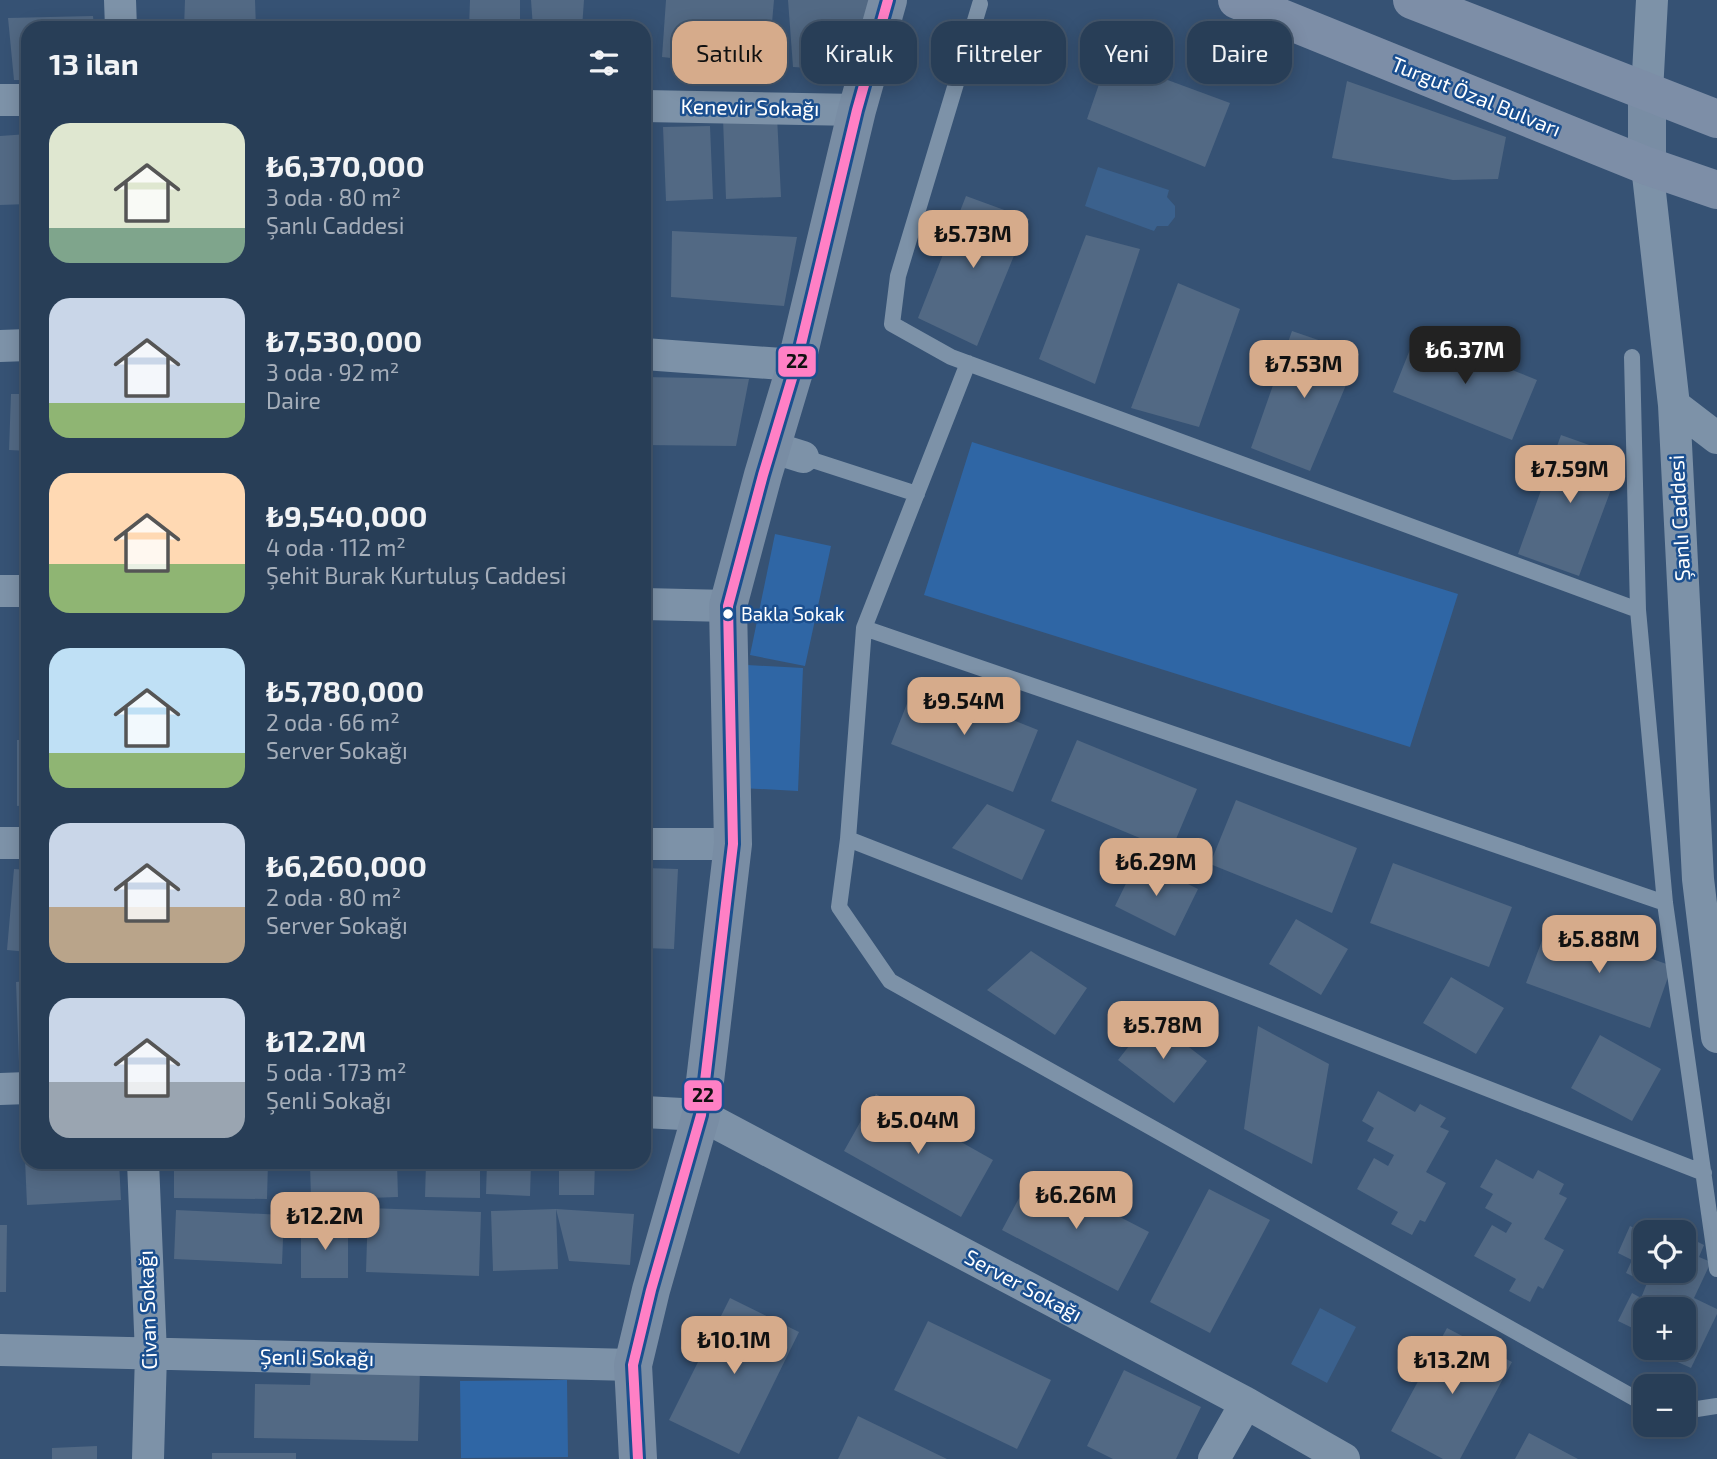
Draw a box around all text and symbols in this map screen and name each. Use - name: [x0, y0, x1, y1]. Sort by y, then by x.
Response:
- chip: Satılık: [672, 21, 787, 84]
- chip: Kiralık: [801, 21, 917, 84]
- chip: Filtreler: [931, 21, 1066, 84]
- chip: Yeni: [1080, 21, 1173, 84]
- chip: Daire: [1187, 21, 1292, 84]
- icon: filters: [585, 44, 623, 82]
- text: 13 ilan: [49, 45, 139, 81]
- street label: Turgut Özal Bulvarı: [1388, 50, 1565, 141]
- street label: Kenevir Sokağı: [680, 93, 820, 120]
- text: ₺6,370,000: [266, 147, 425, 183]
- icon: home: [105, 151, 189, 235]
- text: 3 oda · 80 m²: [266, 183, 401, 211]
- pin: ₺5.73M: [916, 210, 1030, 270]
- text: Şanlı Caddesi: [266, 211, 404, 239]
- text: ₺5.73M: [934, 219, 1012, 247]
- text: ₺7,530,000: [266, 322, 422, 358]
- icon: home: [105, 326, 189, 410]
- pin: ₺6.37M: [1408, 326, 1522, 386]
- text: ₺6.37M: [1425, 335, 1505, 363]
- pin: ₺7.53M: [1247, 340, 1361, 400]
- line badge: 22: [777, 345, 817, 378]
- text: 22: [786, 349, 808, 372]
- text: ₺7.53M: [1265, 349, 1343, 377]
- text: 3 oda · 92 m²: [266, 358, 399, 386]
- text: Daire: [266, 386, 321, 414]
- pin: ₺7.59M: [1513, 446, 1627, 505]
- text: ₺7.59M: [1531, 454, 1609, 482]
- street label: Şanlı Caddesi: [1663, 454, 1696, 582]
- text: ₺9,540,000: [266, 497, 428, 533]
- icon: home: [105, 501, 189, 585]
- text: 4 oda · 112 m²: [266, 533, 406, 561]
- text: Şehit Burak Kurtuluş Caddesi: [266, 561, 566, 589]
- place label: Bakla Sokak: [741, 602, 845, 625]
- marker: Bakla Sokak: [721, 607, 735, 621]
- text: ₺5,780,000: [266, 672, 424, 708]
- icon: home: [105, 676, 189, 760]
- pin: ₺9.54M: [907, 678, 1021, 737]
- text: ₺9.54M: [923, 686, 1005, 714]
- text: 2 oda · 66 m²: [266, 708, 400, 736]
- text: Server Sokağı: [266, 736, 408, 764]
- pin: ₺6.29M: [1099, 838, 1213, 898]
- text: ₺6,260,000: [266, 847, 427, 883]
- text: ₺6.29M: [1116, 847, 1196, 875]
- icon: home: [105, 851, 189, 935]
- text: 2 oda · 80 m²: [266, 883, 401, 911]
- text: Server Sokağı: [266, 911, 408, 939]
- pin: ₺5.88M: [1542, 916, 1656, 975]
- text: ₺5.88M: [1558, 924, 1640, 952]
- pin: ₺5.78M: [1106, 1002, 1220, 1061]
- text: ₺5.78M: [1124, 1010, 1202, 1038]
- text: ₺12.2M: [266, 1022, 366, 1058]
- icon: home: [105, 1026, 189, 1110]
- text: 5 oda · 173 m²: [266, 1058, 407, 1086]
- line badge: 22: [683, 1079, 723, 1112]
- text: 22: [692, 1083, 714, 1106]
- text: Şenli Sokağı: [266, 1086, 391, 1114]
- pin: ₺5.04M: [861, 1096, 975, 1156]
- text: ₺5.04M: [877, 1105, 959, 1133]
- pin: ₺6.26M: [1019, 1172, 1133, 1231]
- text: ₺6.26M: [1036, 1180, 1116, 1208]
- pin: ₺12.2M: [268, 1192, 382, 1252]
- text: ₺12.2M: [286, 1201, 364, 1229]
- map controls: [1633, 1220, 1696, 1437]
- button: locate: [1633, 1220, 1696, 1283]
- street label: Server Sokağı: [961, 1243, 1087, 1326]
- street label: Civan Sokağı: [132, 1250, 161, 1370]
- button: +: [1633, 1297, 1696, 1360]
- pin: ₺10.1M: [677, 1316, 791, 1376]
- text: ₺10.1M: [697, 1325, 771, 1353]
- pin: ₺13.2M: [1395, 1336, 1509, 1396]
- street label: Şenli Sokağı: [260, 1343, 374, 1372]
- text: ₺13.2M: [1414, 1345, 1490, 1373]
- button: −: [1633, 1374, 1696, 1437]

